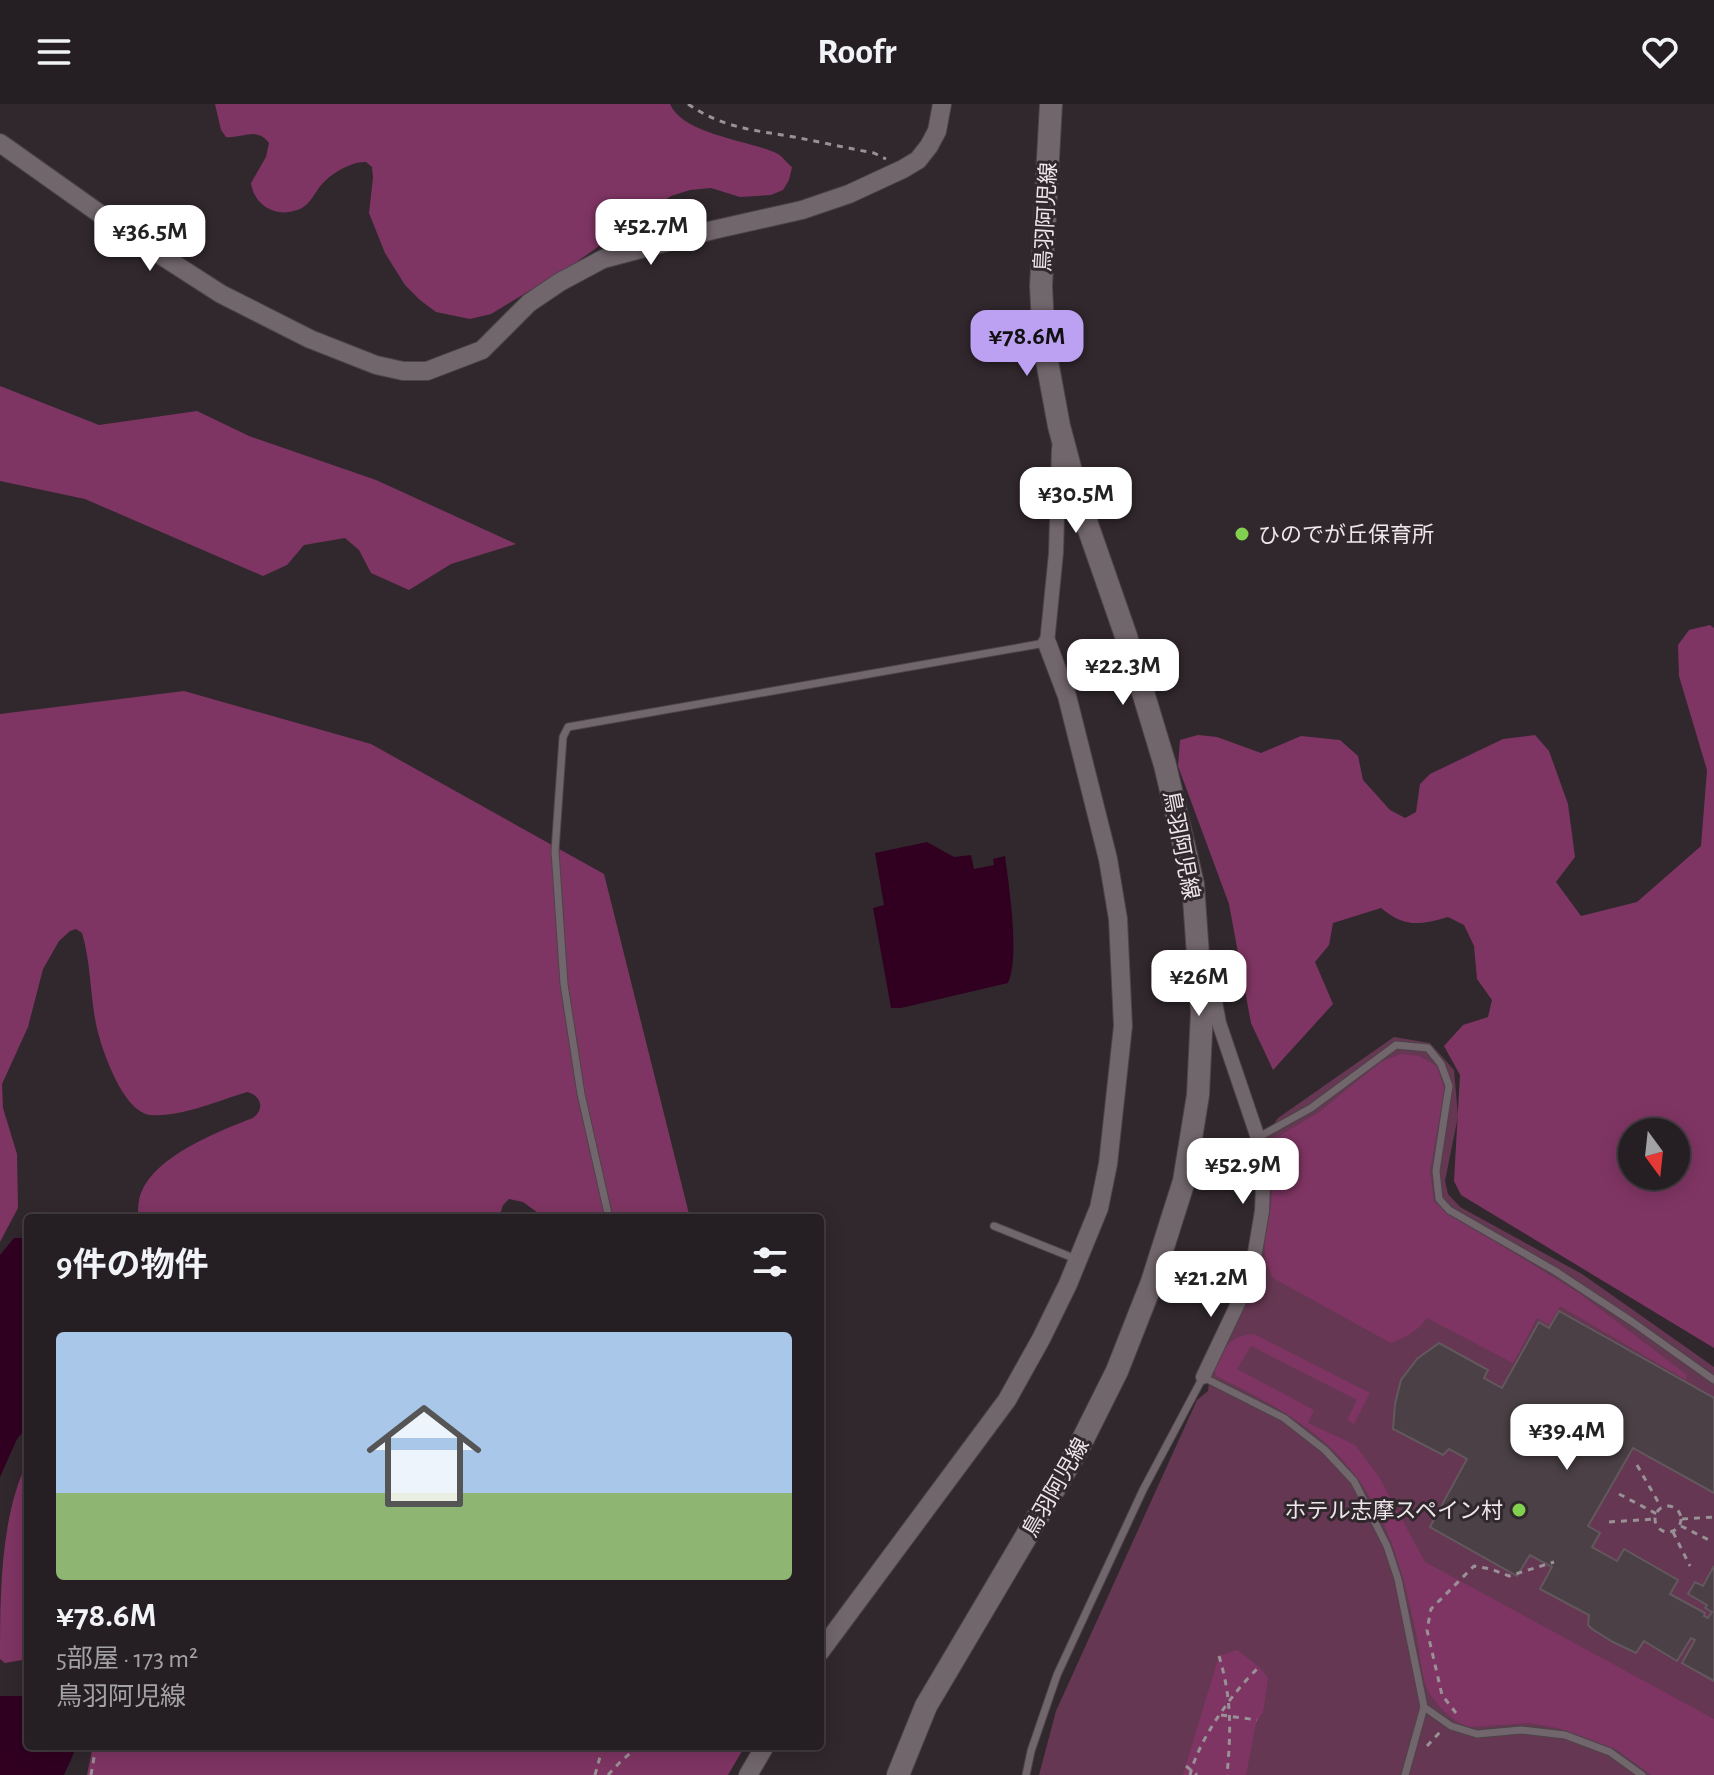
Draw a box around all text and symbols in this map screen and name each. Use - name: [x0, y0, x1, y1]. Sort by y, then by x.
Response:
- icon: menu: [32, 30, 76, 74]
- icon: heart: [1638, 30, 1682, 74]
- text: Roofr: [817, 34, 897, 70]
- street label: 鳥羽阿児線: [1031, 161, 1060, 273]
- pin: ¥52.7M: [586, 199, 716, 267]
- pin: ¥36.5M: [85, 205, 215, 273]
- text: ¥52.7M: [613, 212, 689, 238]
- text: ¥36.5M: [112, 218, 188, 244]
- pin: ¥78.6M: [962, 310, 1092, 378]
- text: ¥78.6M: [989, 323, 1065, 349]
- pin: ¥30.5M: [1011, 467, 1141, 535]
- text: ¥30.5M: [1038, 480, 1114, 506]
- place label: ひのでが丘保育所: [1258, 523, 1434, 546]
- marker: ひのでが丘保育所: [1233, 525, 1251, 543]
- pin: ¥22.3M: [1058, 639, 1188, 707]
- text: ¥22.3M: [1085, 652, 1161, 678]
- street label: 鳥羽阿児線: [1160, 789, 1203, 901]
- pin: ¥26M: [1152, 950, 1246, 1018]
- text: ¥26M: [1169, 963, 1229, 989]
- north arrow: [1618, 1118, 1690, 1190]
- map controls: [1618, 1118, 1690, 1190]
- pin: ¥52.9M: [1178, 1138, 1308, 1206]
- text: ¥52.9M: [1205, 1151, 1281, 1177]
- icon: filters: [748, 1240, 792, 1284]
- text: 9件の物件: [56, 1249, 208, 1283]
- pin: ¥21.2M: [1146, 1251, 1276, 1319]
- text: ¥21.2M: [1174, 1264, 1248, 1290]
- icon: home: [352, 1384, 496, 1528]
- pin: ¥39.4M: [1502, 1404, 1632, 1472]
- text: ¥39.4M: [1528, 1417, 1606, 1443]
- street label: 鳥羽阿児線: [1018, 1434, 1093, 1541]
- place label: ホテル志摩スペイン村: [1285, 1499, 1503, 1522]
- marker: ホテル志摩スペイン村: [1510, 1501, 1528, 1519]
- text: ¥78.6M: [56, 1599, 157, 1633]
- text: 5部屋 · 173 m²: [56, 1646, 198, 1672]
- text: 鳥羽阿児線: [56, 1684, 186, 1710]

